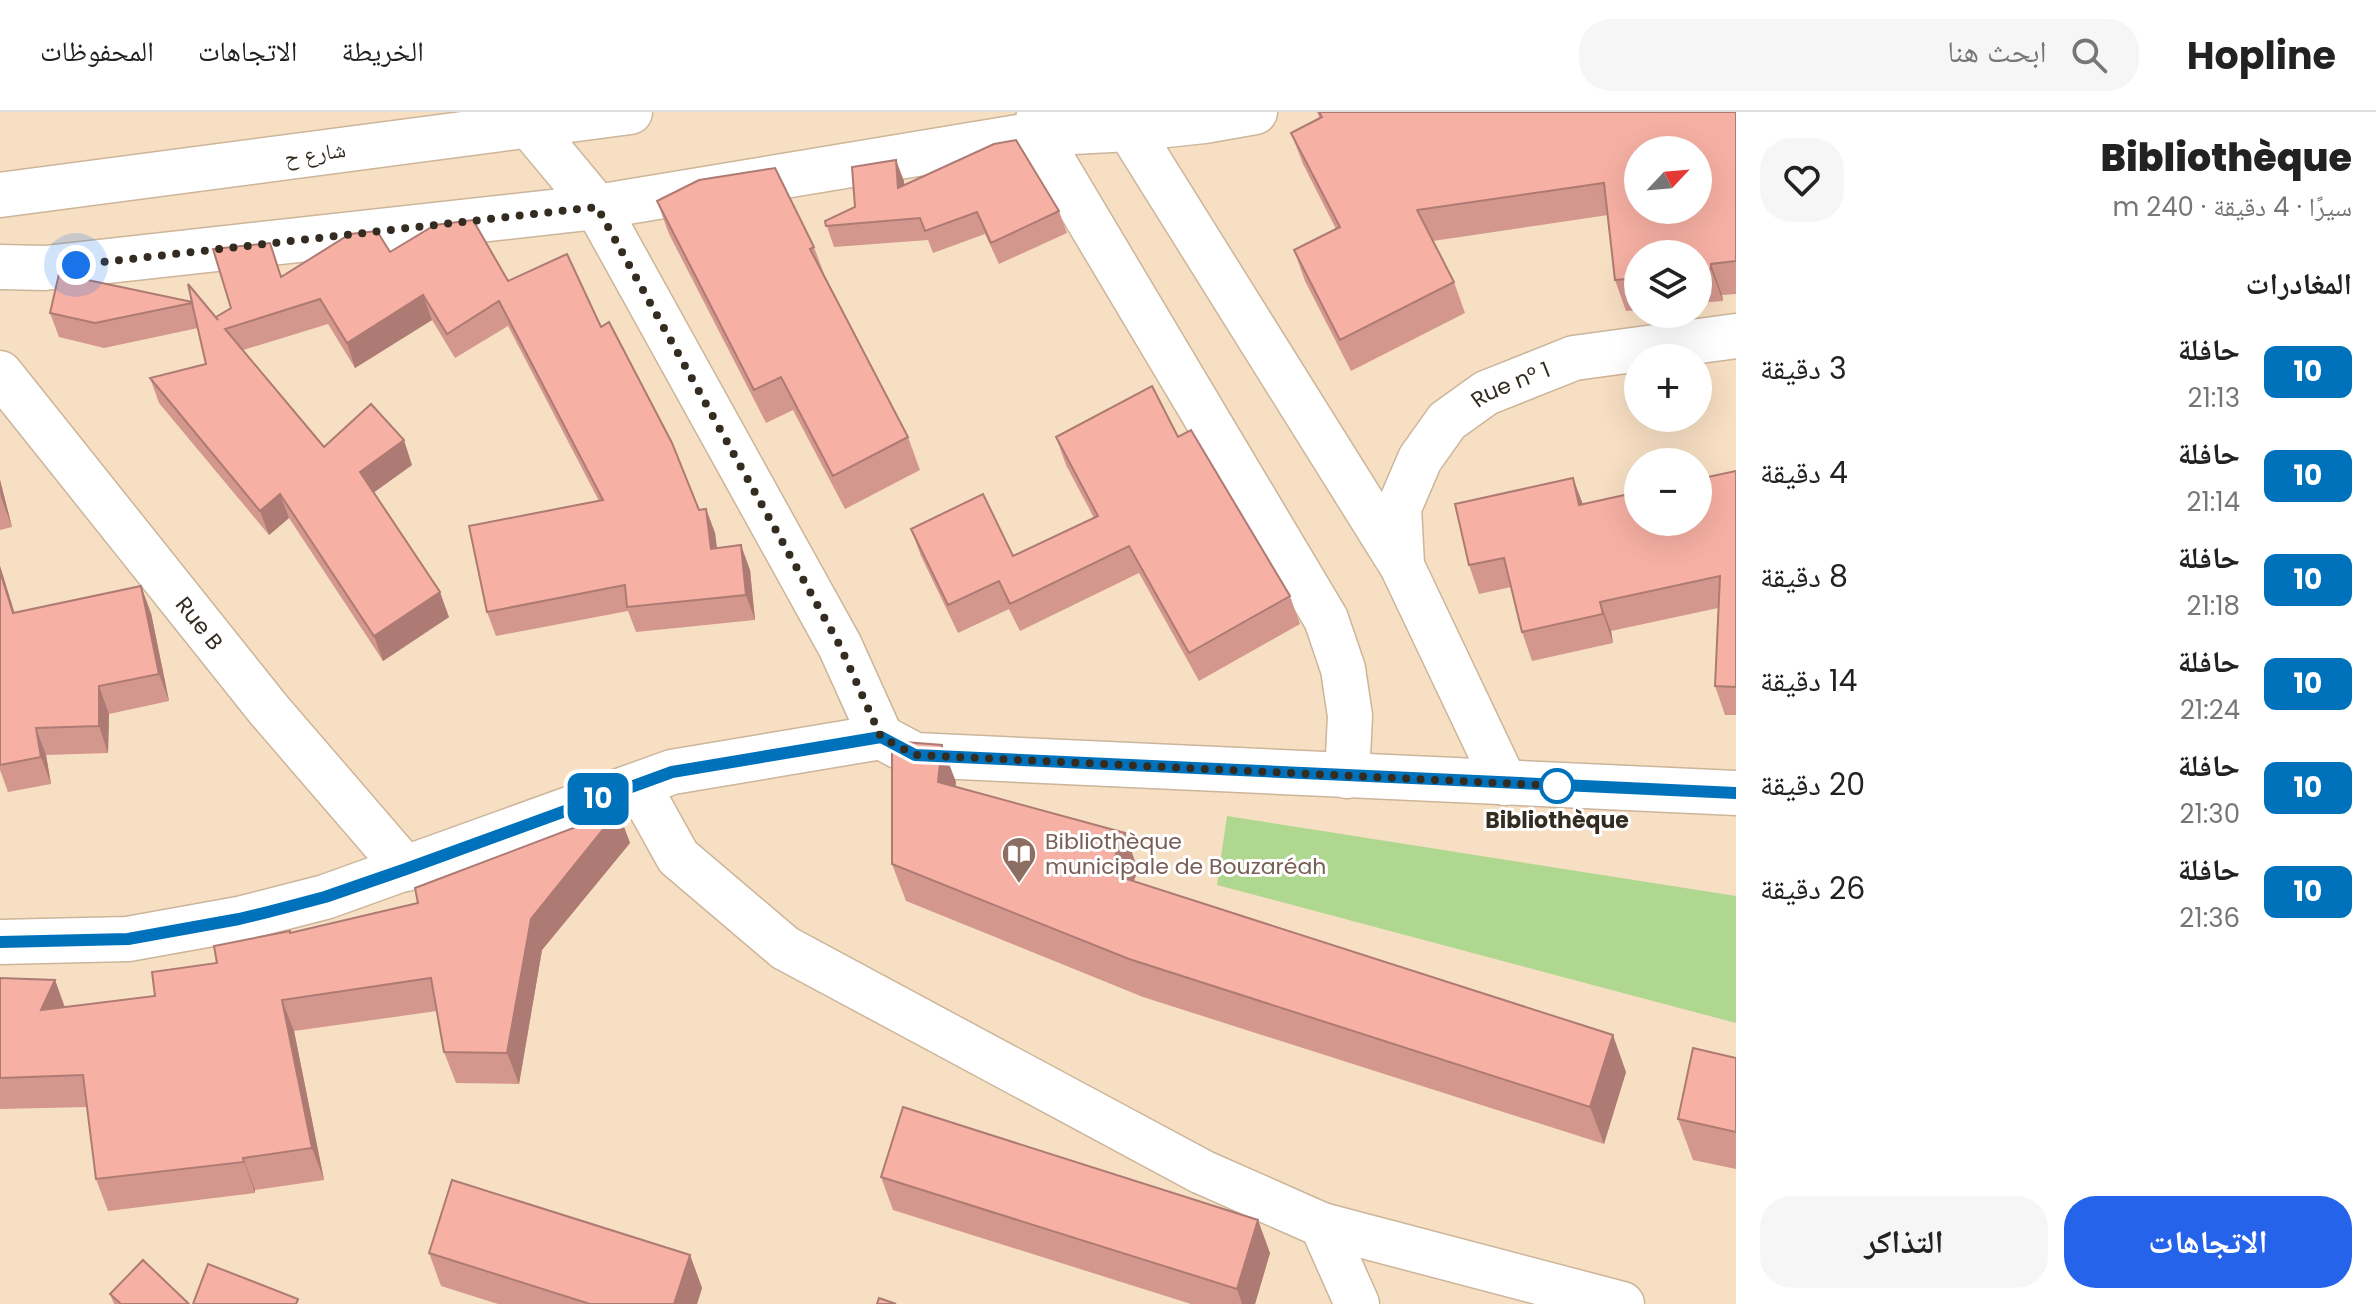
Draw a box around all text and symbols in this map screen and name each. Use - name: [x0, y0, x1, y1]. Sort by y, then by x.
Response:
- search box: [1579, 19, 2139, 91]
- text: Hopline: [2187, 29, 2336, 82]
- text: ابحث هنا: [1947, 30, 2047, 73]
- text: المحفوظات: [40, 32, 154, 71]
- text: الاتجاهات: [198, 32, 297, 71]
- text: الخريطة: [341, 32, 424, 71]
- icon: search: [2067, 33, 2111, 77]
- text: Bibliothèque: [2101, 131, 2352, 184]
- street label: شارع ح: [282, 134, 348, 173]
- north arrow: [1624, 136, 1712, 224]
- map controls: [1624, 136, 1712, 536]
- button: heart: [1760, 138, 1844, 222]
- text: سيرًا · 4 دقيقة · 240 m: [2113, 189, 2352, 225]
- button: layers: [1624, 240, 1712, 328]
- your location: [56, 245, 96, 285]
- text: المغادرات: [2245, 262, 2352, 305]
- text: حافلة: [2178, 328, 2240, 371]
- button: +: [1624, 344, 1712, 432]
- text: 3 دقيقة: [1760, 347, 1847, 390]
- text: 10: [2294, 352, 2322, 391]
- street label: Rue n° 1: [1465, 354, 1555, 415]
- text: 21:13: [2188, 380, 2240, 416]
- text: حافلة: [2178, 432, 2240, 475]
- button: −: [1624, 448, 1712, 536]
- text: 4 دقيقة: [1760, 451, 1848, 494]
- text: 10: [2294, 456, 2322, 495]
- text: 21:14: [2187, 484, 2240, 520]
- text: حافلة: [2178, 536, 2240, 579]
- text: 8 دقيقة: [1760, 555, 1848, 598]
- text: 10: [2294, 560, 2322, 599]
- text: 21:18: [2186, 588, 2240, 624]
- street label: Rue B: [168, 590, 230, 657]
- text: حافلة: [2178, 640, 2240, 683]
- text: 14 دقيقة: [1760, 659, 1857, 702]
- text: 10: [2294, 664, 2322, 703]
- text: 21:24: [2180, 692, 2240, 728]
- text: حافلة: [2178, 744, 2240, 787]
- text: 20 دقيقة: [1760, 763, 1865, 806]
- text: 10: [2294, 768, 2322, 807]
- marker: Bibliothèque: [1540, 769, 1574, 803]
- line badge: 10: [562, 773, 634, 825]
- text: 10: [584, 779, 612, 818]
- text: 21:30: [2180, 796, 2240, 832]
- place label: Bibliothèque: [1485, 805, 1629, 836]
- place label: Bibliothèque municipale de Bouzaréah: [1045, 826, 1326, 882]
- library icon: Bibliothèque municipale de Bouzaréah: [1000, 835, 1038, 885]
- text: حافلة: [2178, 848, 2240, 891]
- text: 26 دقيقة: [1760, 867, 1865, 910]
- text: 10: [2294, 872, 2322, 911]
- text: 21:36: [2179, 900, 2240, 936]
- button: التذاكر: [1760, 1196, 2048, 1288]
- button: الاتجاهات: [2064, 1196, 2352, 1288]

